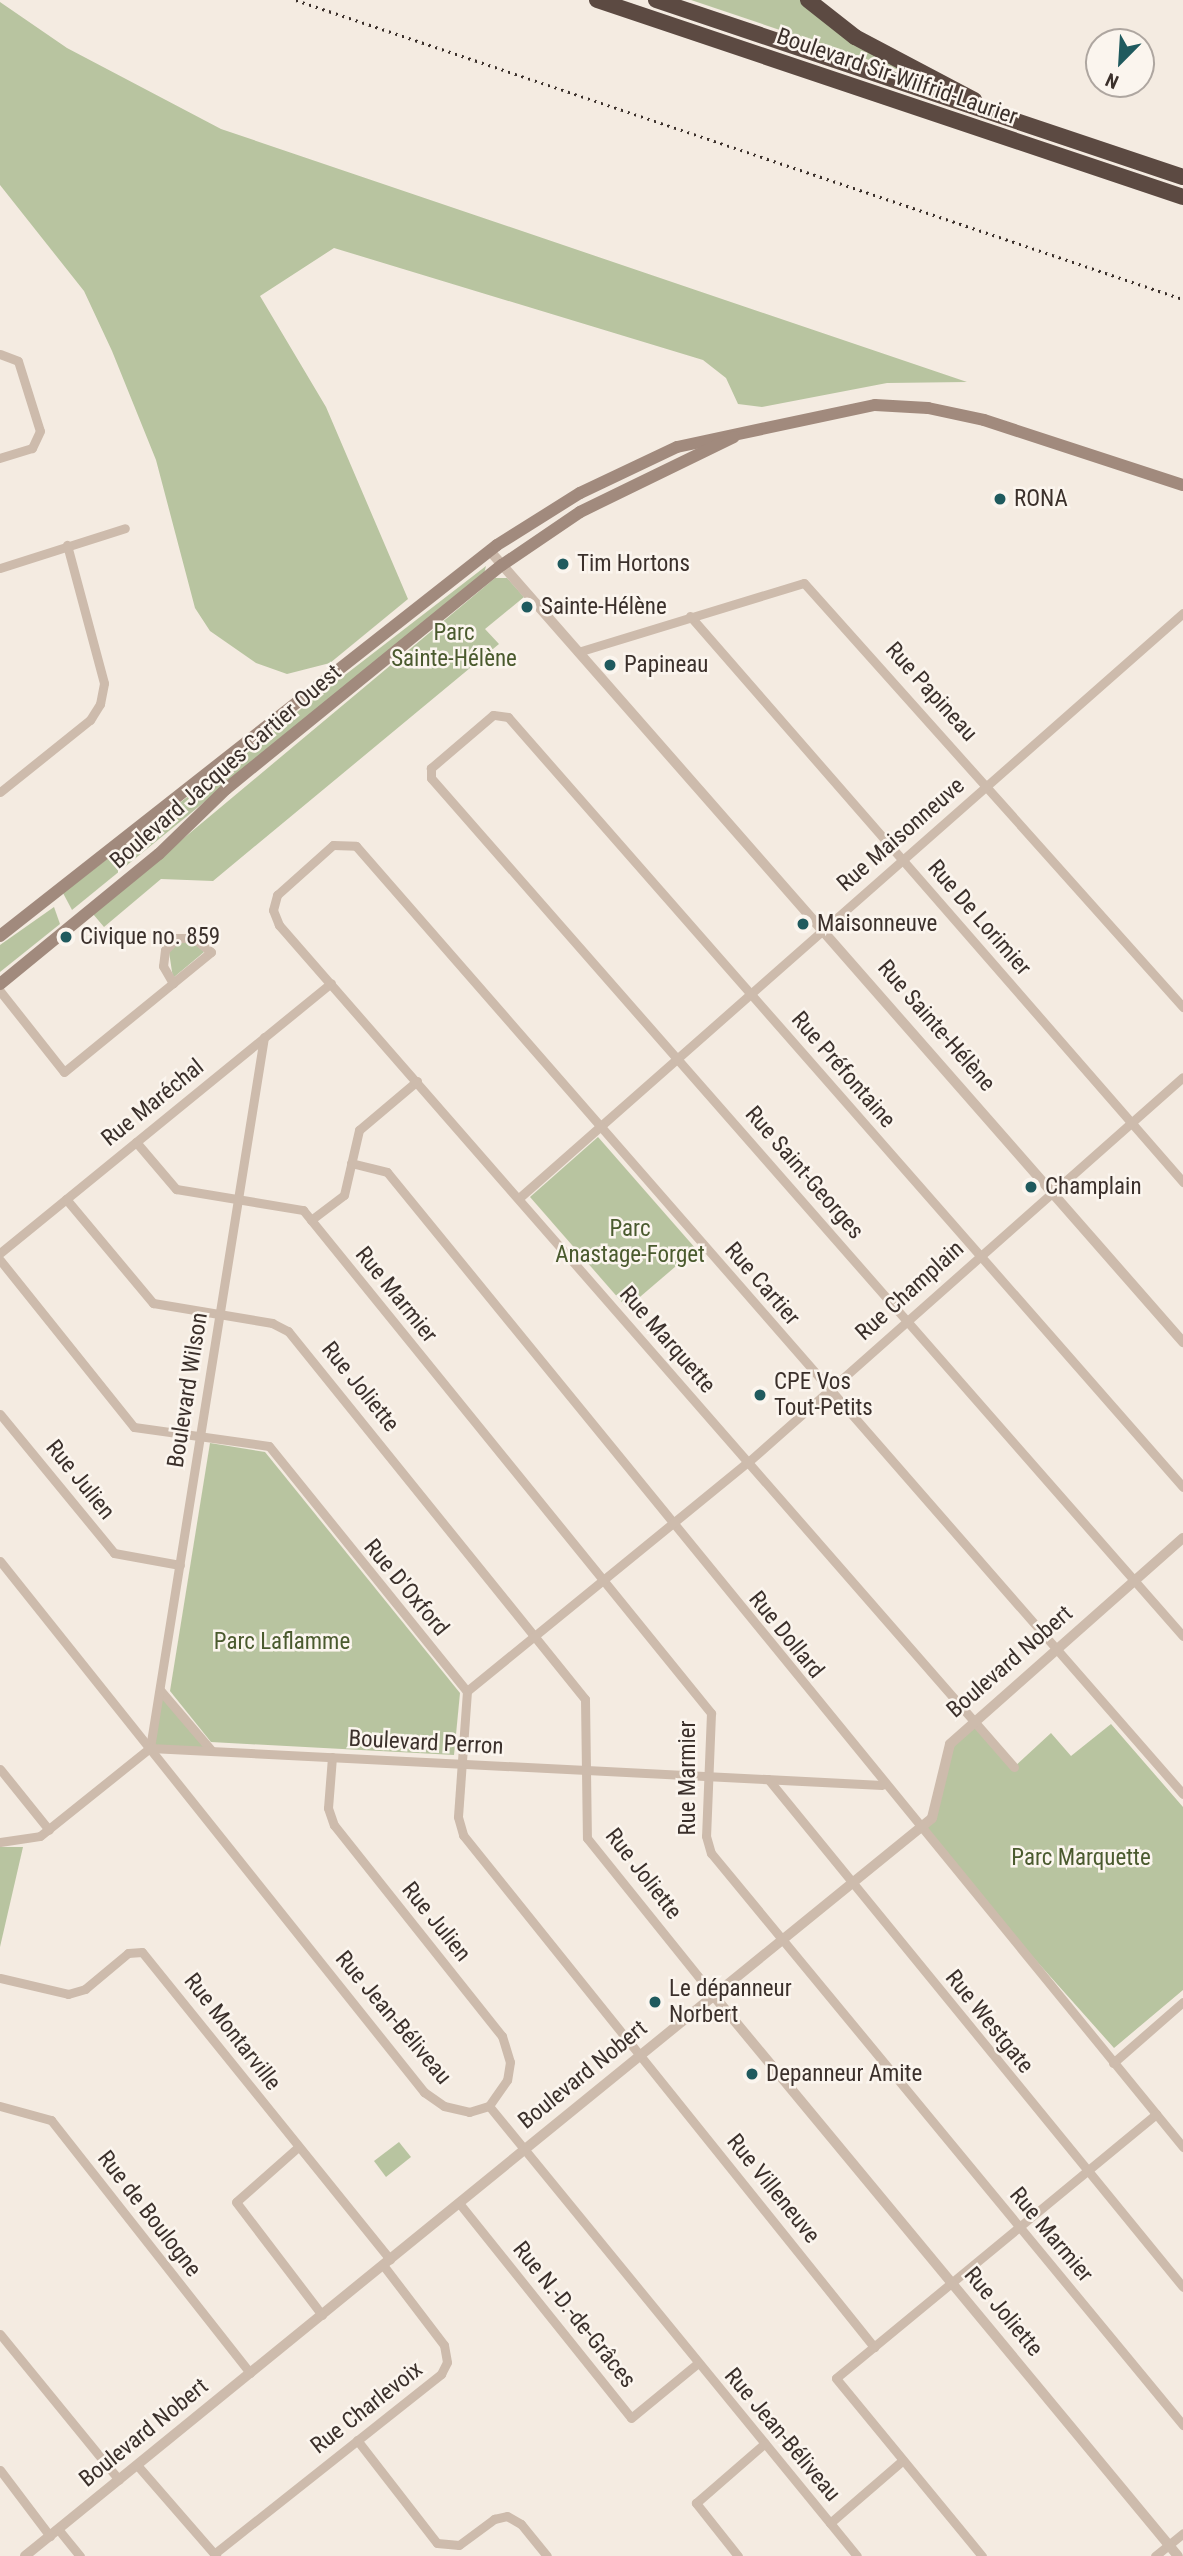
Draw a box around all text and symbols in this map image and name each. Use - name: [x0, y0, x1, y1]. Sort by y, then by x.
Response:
- street label: Boulevard Sir-Wilfrid-Laurier: [773, 23, 1021, 131]
- north arrow: [1085, 28, 1155, 98]
- text: N: [1102, 68, 1122, 94]
- place label: RONA: [1014, 485, 1068, 513]
- marker: RONA: [992, 491, 1008, 507]
- place label: Tim Hortons: [577, 550, 690, 578]
- marker: Tim Hortons: [555, 556, 571, 572]
- place label: Sainte-Hélène: [541, 593, 667, 621]
- marker: Sainte-Hélène: [519, 599, 535, 615]
- park label: Parc Sainte-Hélène: [391, 619, 517, 673]
- street label: Rue Papineau: [879, 637, 983, 747]
- place label: Papineau: [624, 651, 708, 679]
- marker: Papineau: [602, 657, 618, 673]
- street label: Boulevard Jacques-Cartier Ouest: [105, 659, 347, 875]
- street label: Rue Maisonneuve: [832, 772, 970, 898]
- street label: Rue De Lorimier: [921, 855, 1037, 981]
- place label: Maisonneuve: [817, 910, 937, 938]
- marker: Maisonneuve: [795, 916, 811, 932]
- place label: Civique no. 859: [80, 923, 220, 951]
- marker: Civique no. 859: [58, 929, 74, 945]
- street label: Rue Sainte-Hélène: [871, 955, 1001, 1097]
- street label: Rue Préfontaine: [785, 1006, 901, 1134]
- street label: Rue Maréchal: [96, 1053, 210, 1153]
- street label: Rue Saint-Georges: [739, 1101, 869, 1245]
- place label: Champlain: [1045, 1173, 1142, 1201]
- marker: Champlain: [1023, 1179, 1039, 1195]
- park label: Parc Anastage-Forget: [555, 1215, 705, 1269]
- street label: Rue Champlain: [850, 1235, 970, 1347]
- street label: Rue Cartier: [718, 1237, 806, 1331]
- street label: Rue Marmier: [349, 1242, 443, 1348]
- street label: Rue Marquette: [613, 1281, 721, 1399]
- street label: Boulevard Wilson: [162, 1311, 214, 1469]
- street label: Rue Joliette: [315, 1336, 405, 1438]
- place label: CPE Vos Tout-Petits: [774, 1368, 873, 1422]
- marker: CPE Vos Tout-Petits: [752, 1387, 768, 1403]
- street label: Rue Julien: [40, 1435, 120, 1525]
- street label: Rue D'Oxford: [358, 1534, 454, 1642]
- street label: Rue Dollard: [743, 1586, 829, 1684]
- street label: Boulevard Nobert: [941, 1600, 1079, 1724]
- park label: Parc Laflamme: [214, 1628, 350, 1656]
- street label: Rue Marmier: [674, 1720, 702, 1836]
- street label: Boulevard Perron: [348, 1725, 504, 1761]
- street label: Rue Joliette: [599, 1823, 687, 1925]
- park label: Parc Marquette: [1011, 1844, 1151, 1872]
- street label: Rue Julien: [396, 1877, 476, 1967]
- street label: Rue Jean-Béliveau: [329, 1946, 457, 2090]
- street label: Rue Westgate: [939, 1965, 1039, 2079]
- street label: Rue Montarville: [178, 1968, 286, 2096]
- place label: Le dépanneur Norbert: [669, 1975, 792, 2029]
- marker: Le dépanneur Norbert: [647, 1994, 663, 2010]
- street label: Boulevard Nobert: [513, 2015, 653, 2135]
- place label: Depanneur Amite: [766, 2060, 922, 2088]
- marker: Depanneur Amite: [744, 2066, 760, 2082]
- street label: Rue Villeneuve: [721, 2129, 825, 2249]
- street label: Rue de Boulogne: [91, 2146, 207, 2282]
- street label: Rue Marmier: [1003, 2182, 1099, 2288]
- street label: Rue N.-D.-de-Grâces: [507, 2236, 641, 2394]
- street label: Rue Joliette: [958, 2262, 1048, 2362]
- street label: Rue Charlevoix: [306, 2356, 428, 2460]
- street label: Rue Jean-Béliveau: [718, 2363, 846, 2507]
- street label: Boulevard Nobert: [74, 2373, 214, 2493]

